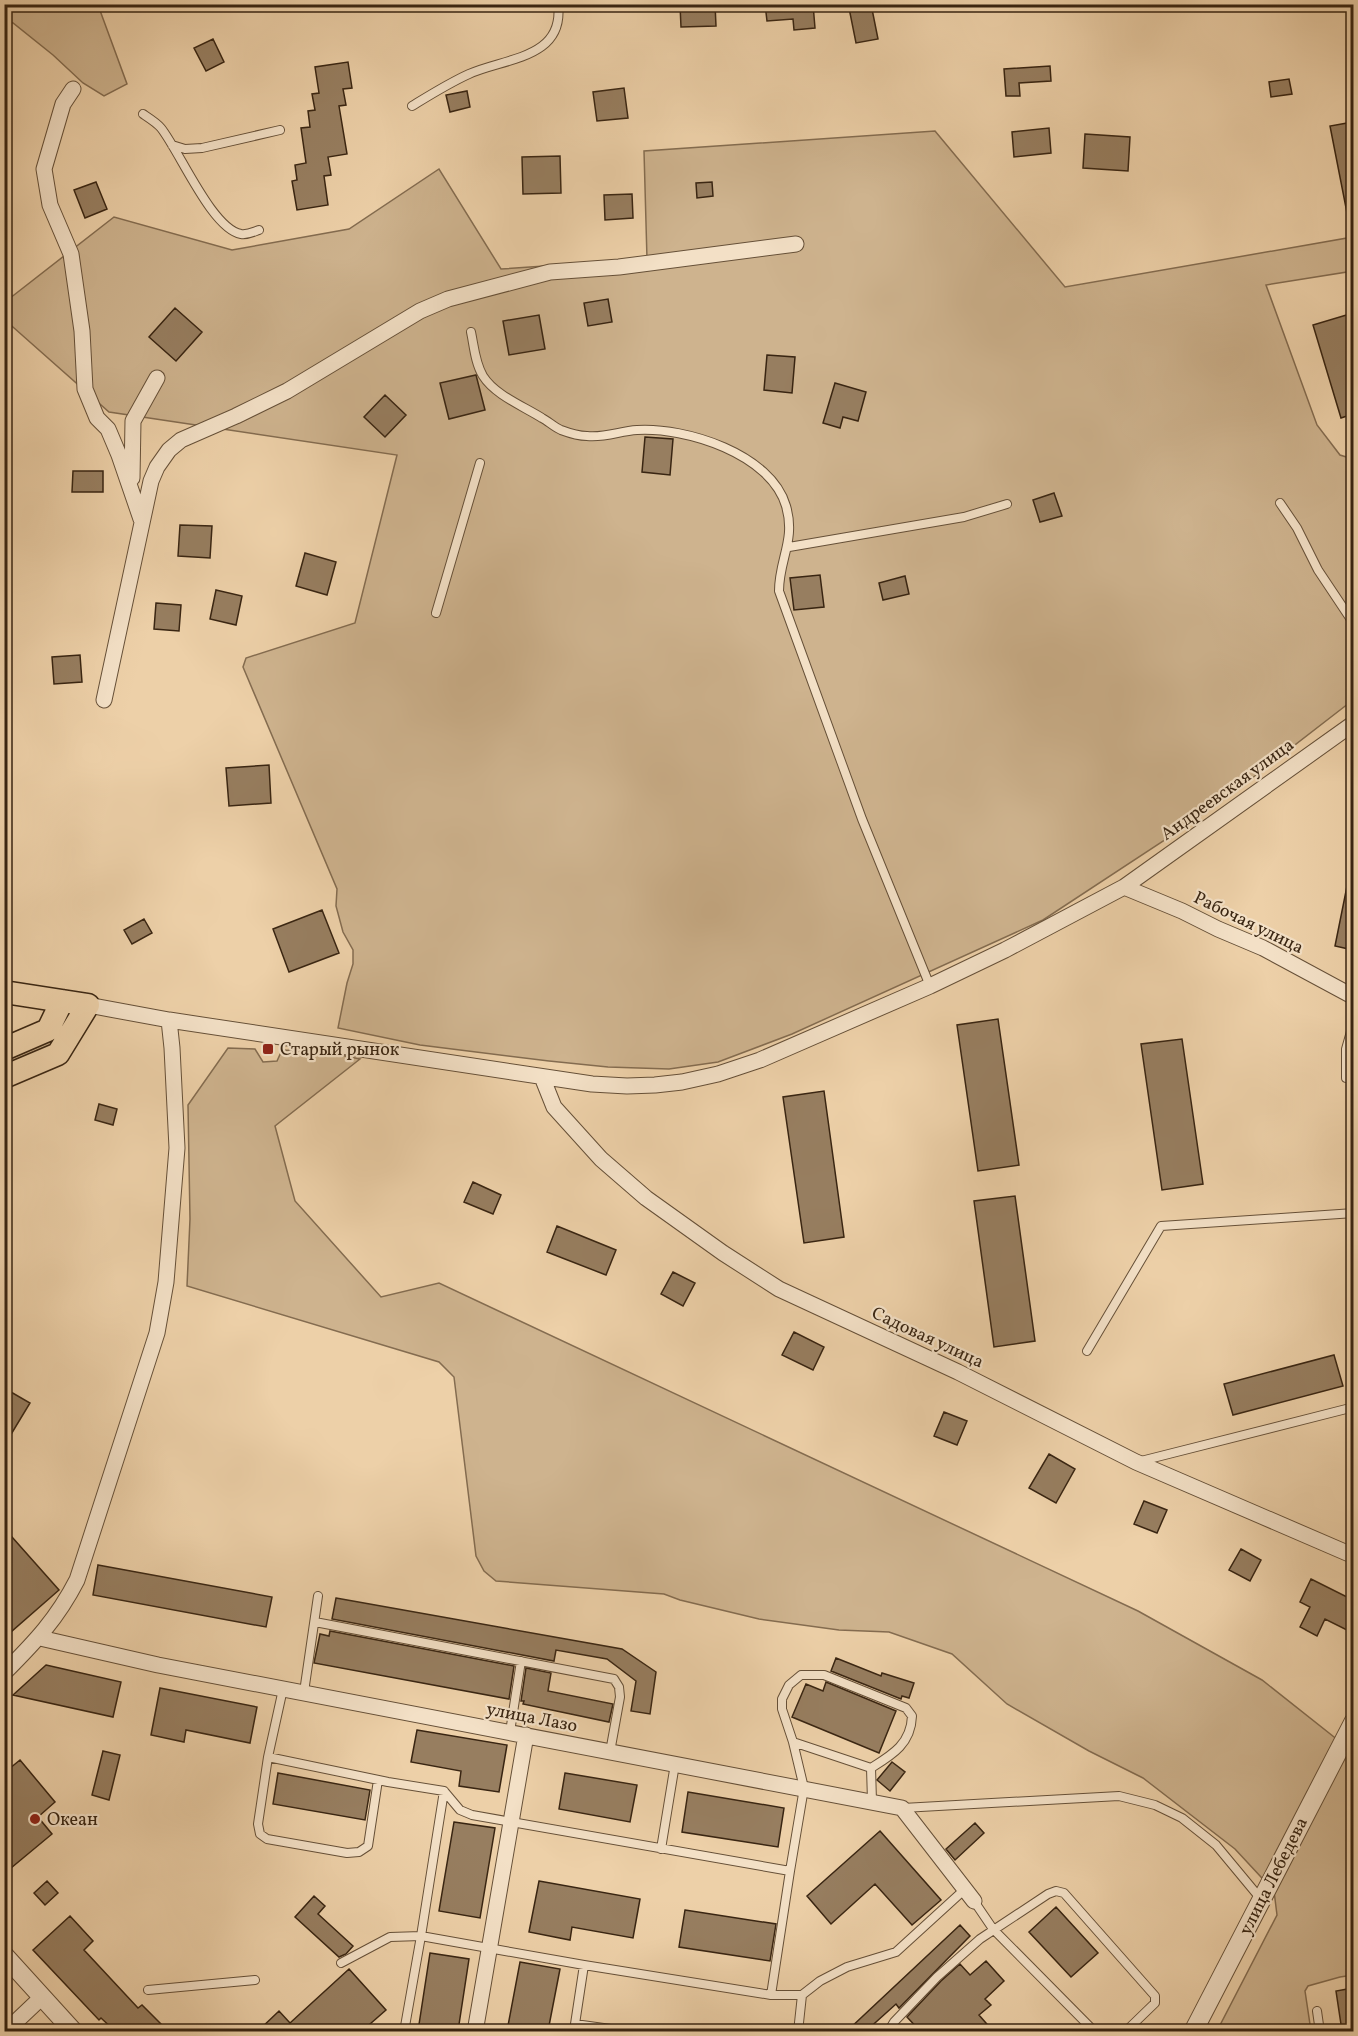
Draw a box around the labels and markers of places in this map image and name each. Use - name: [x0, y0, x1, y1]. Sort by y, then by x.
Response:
- place label: Старый рынок: [280, 1038, 400, 1063]
- marker: Старый рынок: [261, 1042, 275, 1056]
- place label: Океан: [47, 1808, 98, 1833]
- marker: Океан: [28, 1812, 42, 1826]

